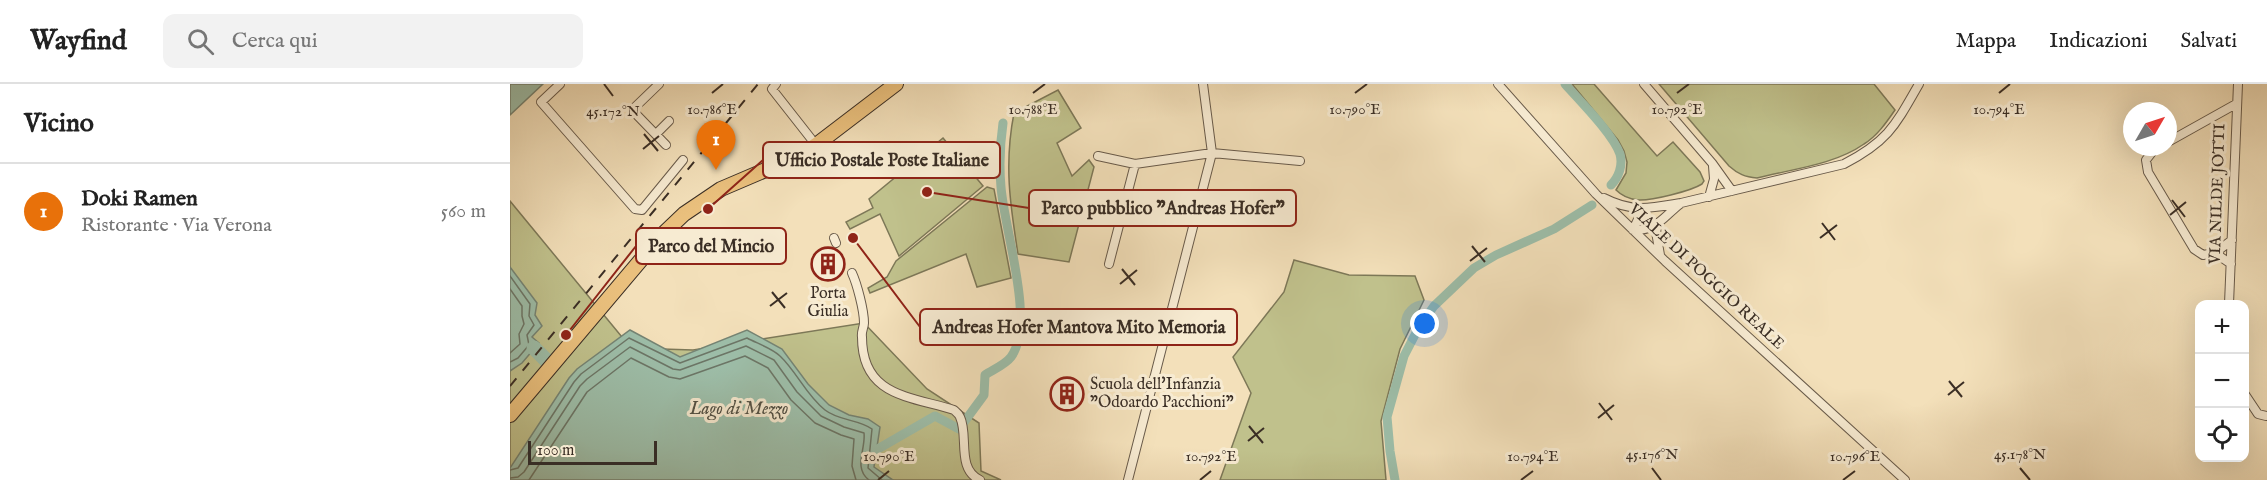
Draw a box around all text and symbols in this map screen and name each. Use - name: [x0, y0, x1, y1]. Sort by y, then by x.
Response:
- search box: [163, 14, 583, 68]
- text: Wayfind: [30, 24, 127, 59]
- icon: search: [184, 25, 217, 58]
- text: Cerca qui: [232, 27, 318, 55]
- text: Mappa: [1956, 28, 2016, 55]
- text: Indicazioni: [2049, 28, 2148, 55]
- text: Salvati: [2181, 28, 2237, 55]
- text: 10.786°E: [687, 100, 737, 119]
- text: 10.788°E: [1008, 100, 1058, 119]
- text: 10.790°E: [1329, 100, 1381, 119]
- text: 10.792°E: [1651, 100, 1703, 119]
- text: 10.794°E: [1973, 100, 2025, 119]
- text: 45.172°N: [586, 102, 640, 121]
- north arrow: [2123, 102, 2177, 156]
- text: Vicino: [24, 107, 94, 140]
- pin: 1: [696, 120, 736, 170]
- street label: VIA NILDE JOTTI: [2206, 123, 2230, 266]
- callout: Ufficio Postale Poste Italiane: [763, 142, 1000, 178]
- text: Ufficio Postale Poste Italiane: [774, 150, 990, 173]
- text: Doki Ramen: [81, 185, 198, 213]
- callout: Parco pubblico "Andreas Hofer": [1029, 190, 1296, 226]
- text: Parco pubblico "Andreas Hofer": [1041, 198, 1285, 221]
- text: 1: [40, 199, 47, 224]
- text: 560 m: [441, 199, 486, 224]
- street label: VIALE DI POGGIO REALE: [1623, 199, 1788, 354]
- text: Ristorante · Via Verona: [81, 213, 272, 238]
- callout: Parco del Mincio: [636, 228, 786, 264]
- text: Parco del Mincio: [648, 236, 774, 259]
- building icon: Porta Giulia: [810, 246, 846, 282]
- place label: Porta Giulia: [808, 284, 848, 322]
- map controls: [2195, 300, 2249, 462]
- button: +: [2195, 300, 2249, 354]
- callout: Andreas Hofer Mantova Mito Memoria: [920, 309, 1237, 345]
- your location: [1410, 309, 1439, 338]
- text: Andreas Hofer Mantova Mito Memoria: [931, 317, 1227, 340]
- button: −: [2195, 354, 2249, 408]
- place label: Scuola dell'Infanzia "Odoardo Pacchioni": [1090, 375, 1234, 413]
- building icon: Scuola dell'Infanzia "Odoardo Pacchioni": [1049, 376, 1085, 412]
- water label: Lago di Mezzo: [689, 398, 788, 421]
- button: locate: [2195, 408, 2249, 462]
- scale bar: [528, 438, 657, 466]
- text: 100 m: [537, 441, 574, 461]
- text: 45.176°N: [1626, 445, 1678, 464]
- text: 45.178°N: [1994, 445, 2046, 464]
- text: 10.790°E: [863, 447, 915, 466]
- text: 10.792°E: [1185, 447, 1237, 466]
- text: 10.794°E: [1507, 447, 1559, 466]
- text: 10.796°E: [1830, 447, 1880, 466]

